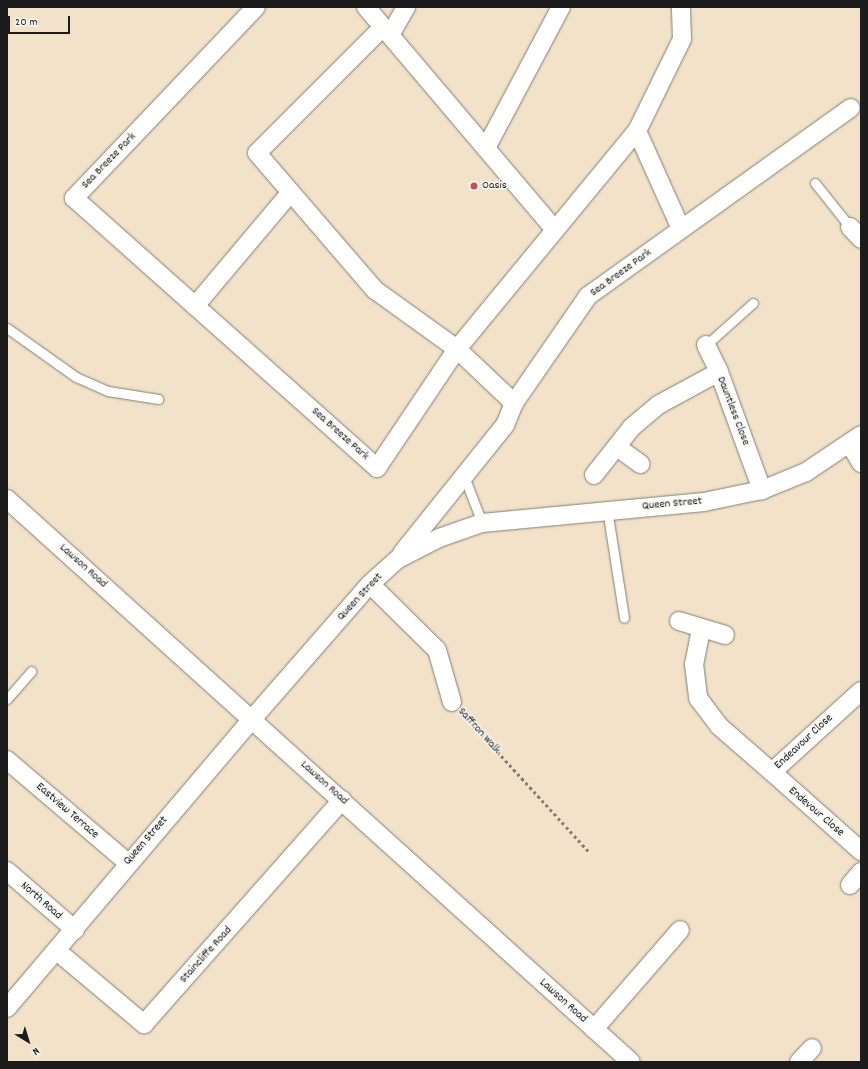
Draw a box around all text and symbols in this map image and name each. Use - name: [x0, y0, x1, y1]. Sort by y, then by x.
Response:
- scale bar: [10, 8, 72, 34]
- text: 20 m: [15, 14, 38, 31]
- street label: Sea Breeze Park: [79, 130, 139, 192]
- place label: Oasis: [482, 179, 507, 193]
- marker: Oasis: [469, 181, 479, 191]
- street label: Sea Breeze Park: [587, 246, 655, 300]
- street label: Dauntless Close: [713, 375, 753, 447]
- street label: Sea Breeze Park: [308, 404, 372, 464]
- street label: Queen Street: [641, 494, 703, 514]
- street label: Lawson Road: [56, 541, 110, 591]
- street label: Queen Street: [334, 570, 386, 624]
- street label: Saffron Walk: [454, 705, 504, 757]
- street label: Endeavour Close: [772, 711, 836, 773]
- street label: Lawson Road: [297, 758, 351, 808]
- street label: Eastview Terrace: [33, 780, 101, 842]
- street label: Endevour Close: [785, 784, 847, 840]
- street label: Queen Street: [121, 814, 171, 868]
- street label: North Road: [17, 879, 65, 923]
- street label: Staincliffe Road: [177, 924, 235, 986]
- street label: Lawson Road: [536, 976, 590, 1026]
- north arrow: [8, 1021, 48, 1061]
- text: N: [28, 1042, 42, 1058]

